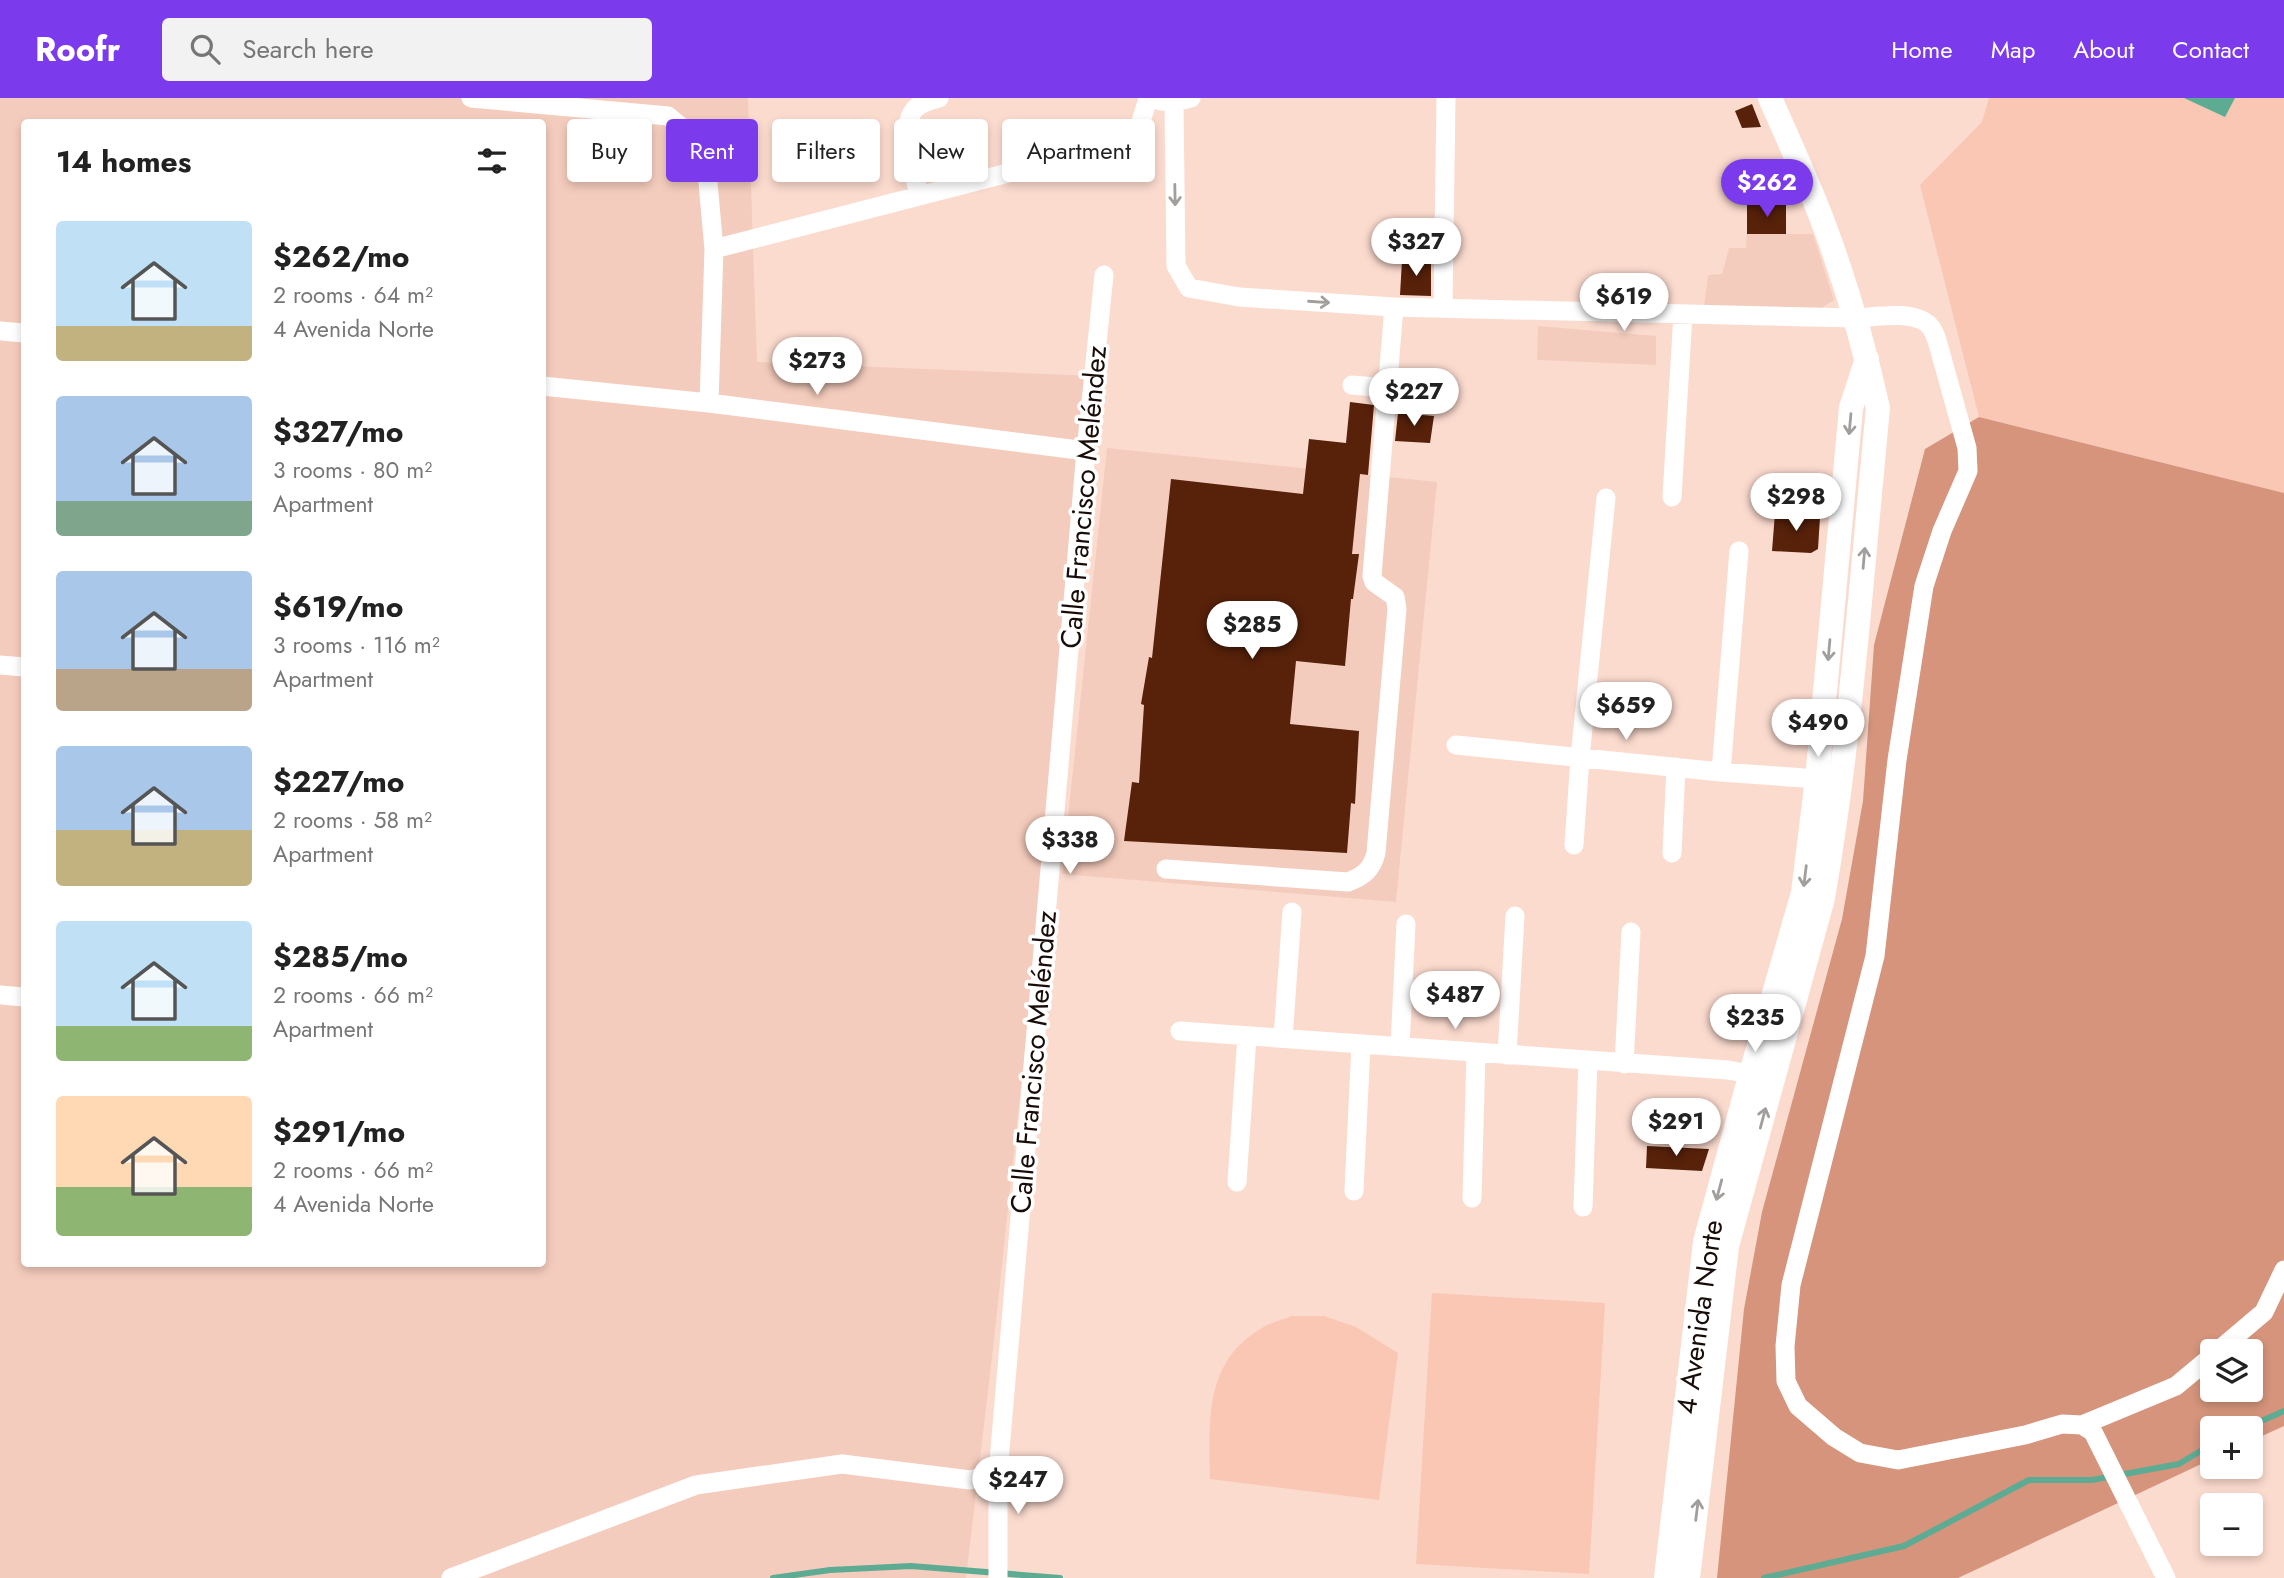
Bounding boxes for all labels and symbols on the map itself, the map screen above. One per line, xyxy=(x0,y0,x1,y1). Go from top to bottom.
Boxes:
pin: $262 xyxy=(1726,159,1808,219)
one-way arrow xyxy=(1168,183,1182,206)
pin: $327 xyxy=(1375,218,1457,278)
pin: $619 xyxy=(1583,274,1665,333)
one-way arrow xyxy=(1307,296,1329,309)
pin: $273 xyxy=(776,338,858,397)
street label: Calle Francisco Meléndez xyxy=(1050,344,1117,650)
pin: $227 xyxy=(1373,368,1455,428)
one-way arrow xyxy=(1843,412,1856,434)
pin: $298 xyxy=(1755,474,1837,533)
one-way arrow xyxy=(1857,547,1870,570)
pin: $285 xyxy=(1211,602,1293,661)
one-way arrow xyxy=(1822,638,1835,661)
pin: $659 xyxy=(1585,682,1667,742)
pin: $490 xyxy=(1777,700,1859,759)
pin: $338 xyxy=(1029,816,1111,876)
one-way arrow xyxy=(1799,865,1812,887)
street label: Calle Francisco Meléndez xyxy=(1000,909,1067,1215)
pin: $487 xyxy=(1414,972,1496,1031)
pin: $235 xyxy=(1714,995,1796,1054)
pin: $291 xyxy=(1635,1098,1717,1158)
one-way arrow xyxy=(1757,1107,1770,1129)
one-way arrow xyxy=(1712,1179,1725,1201)
street label: 4 Avenida Norte xyxy=(1666,1217,1733,1417)
pin: $247 xyxy=(977,1456,1059,1516)
one-way arrow xyxy=(1690,1499,1703,1522)

